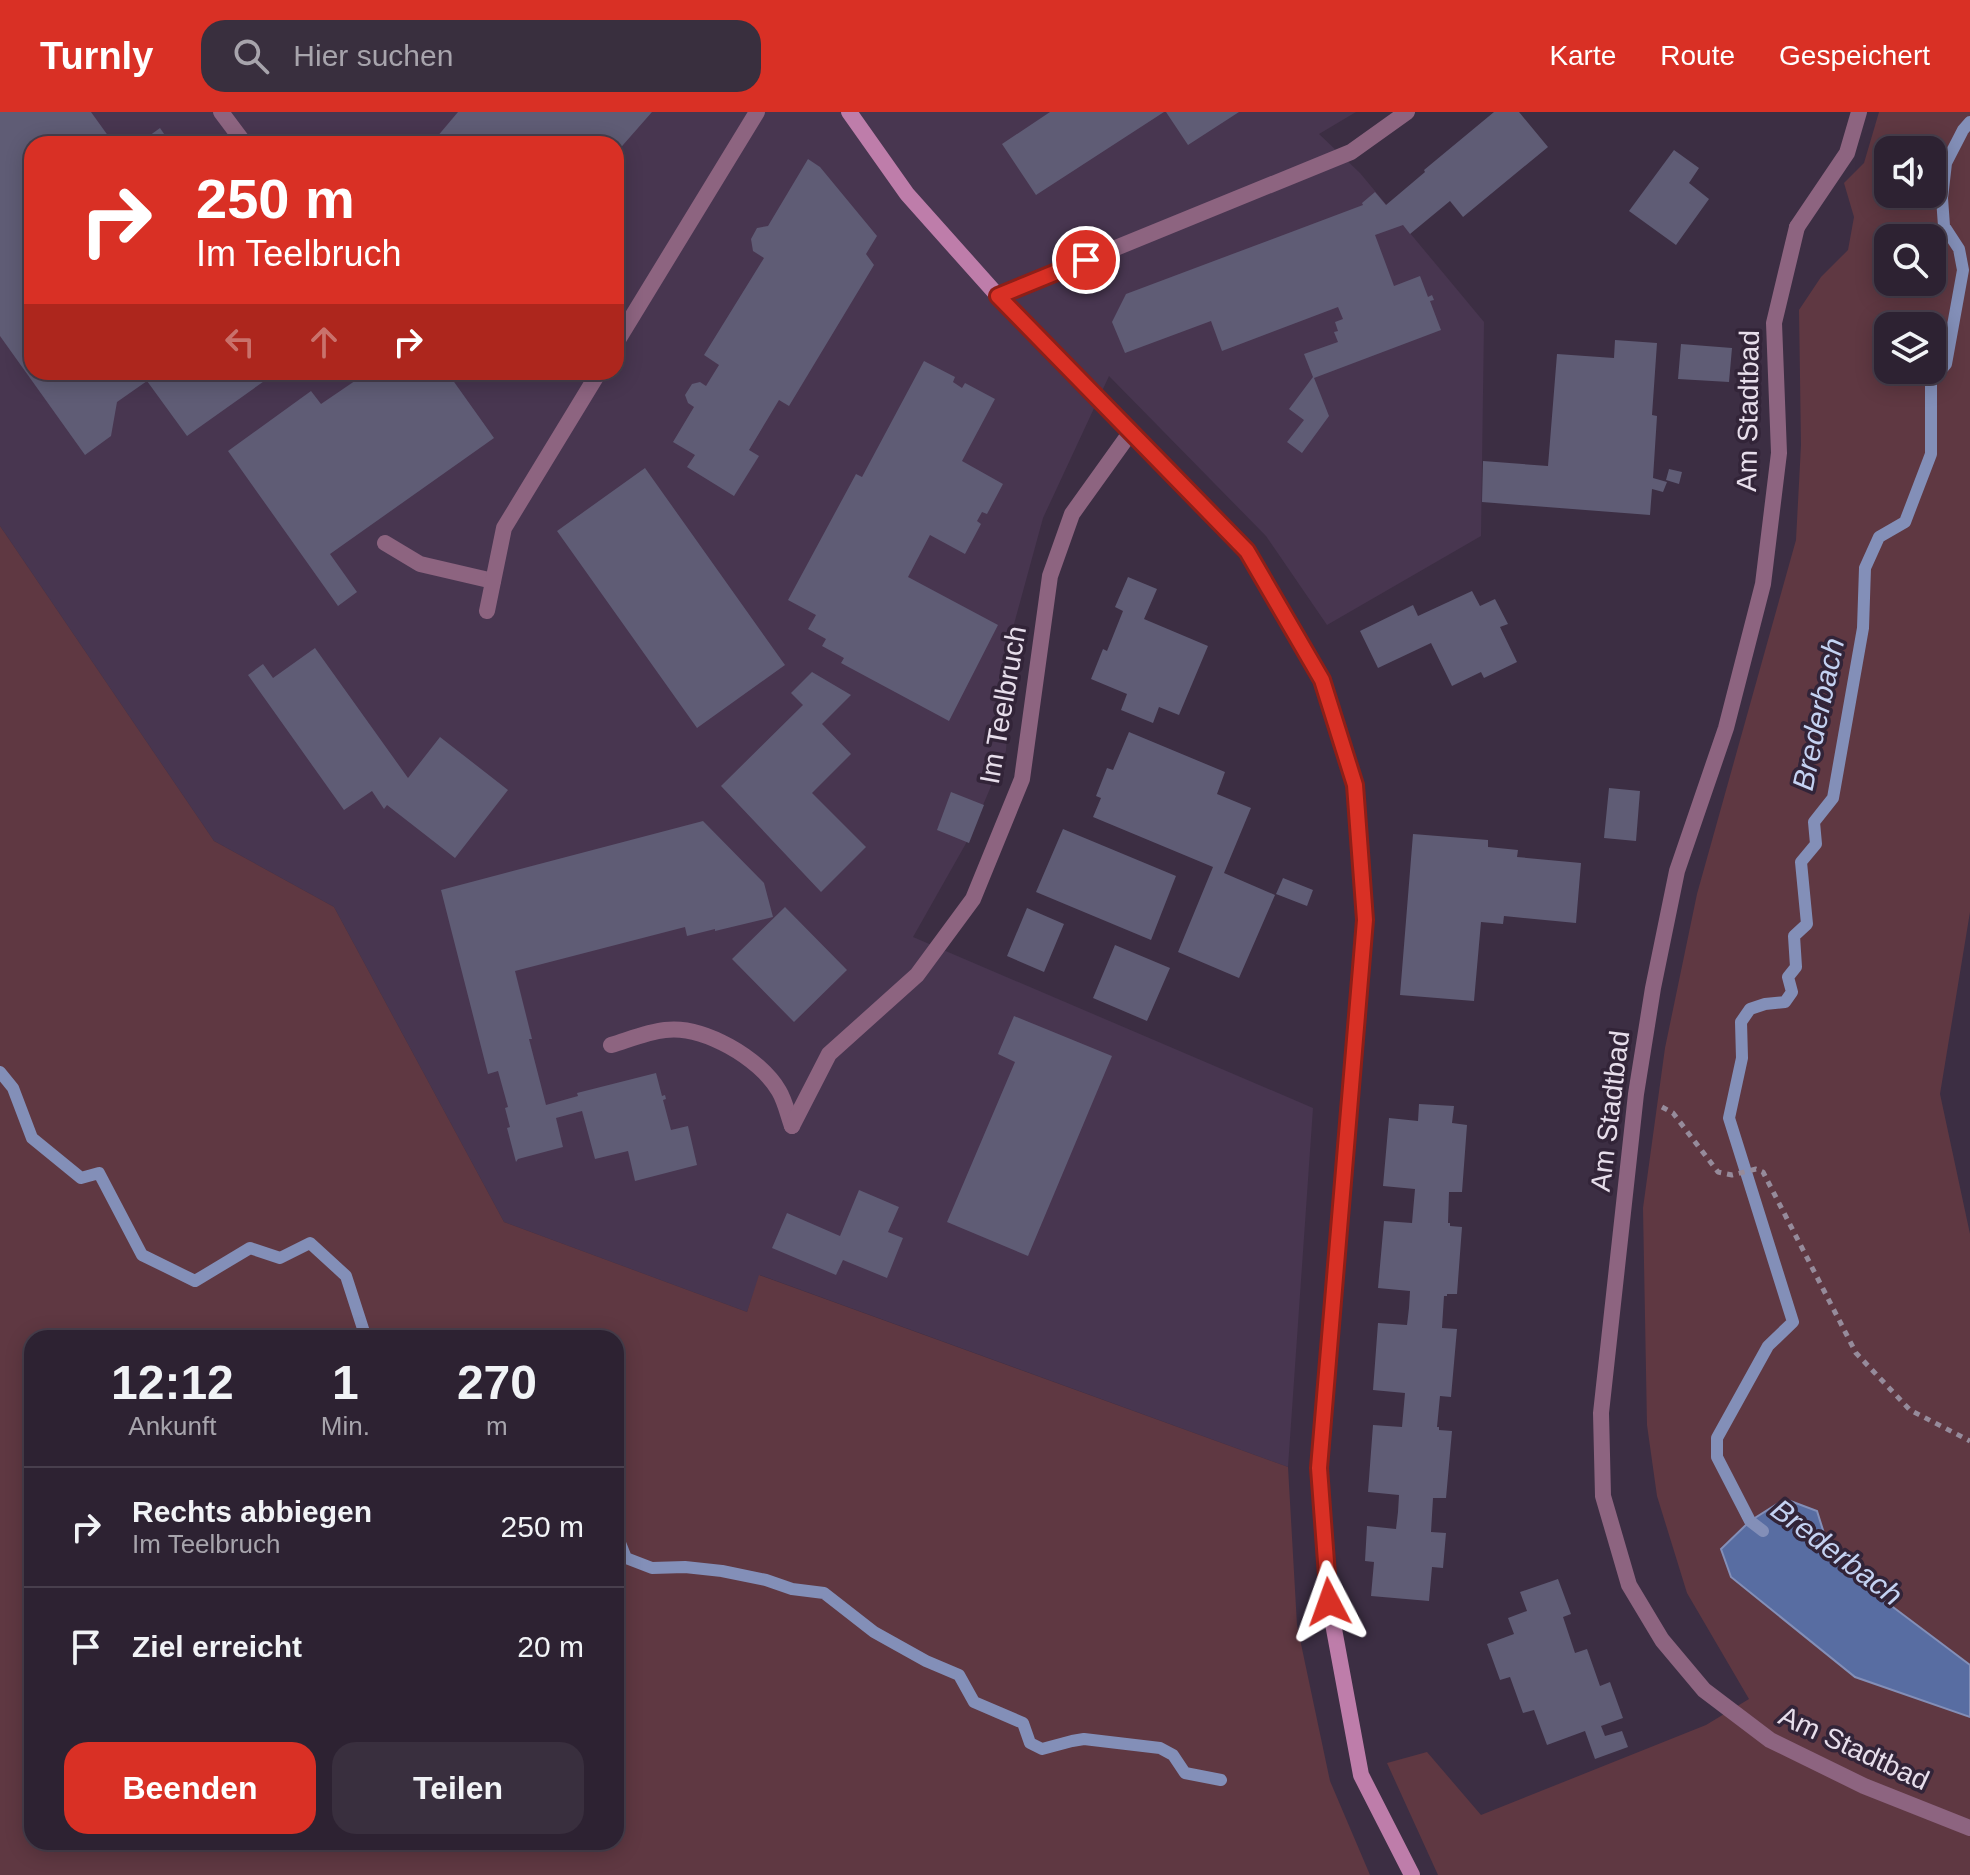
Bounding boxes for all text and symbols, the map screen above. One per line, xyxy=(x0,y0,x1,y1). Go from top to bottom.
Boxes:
search box xyxy=(201,20,761,92)
icon: search xyxy=(229,34,273,78)
text: Turnly xyxy=(40,35,153,77)
text: Hier suchen xyxy=(293,39,453,72)
text: Karte xyxy=(1549,40,1616,71)
text: Route xyxy=(1660,40,1735,71)
text: Gespeichert xyxy=(1779,40,1930,71)
map controls xyxy=(1874,136,1946,384)
button: sound xyxy=(1874,136,1946,208)
text: 250 m xyxy=(196,167,355,230)
icon: right xyxy=(64,168,168,272)
button: search xyxy=(1874,224,1946,296)
pin xyxy=(1052,226,1120,294)
text: Im Teelbruch xyxy=(196,233,401,274)
icon: arrive xyxy=(1064,238,1108,282)
button: layers xyxy=(1874,312,1946,384)
icon: left xyxy=(218,320,262,364)
icon: ahead xyxy=(302,320,346,364)
icon: right xyxy=(386,320,430,364)
street label: Am Stadtbad xyxy=(1731,330,1765,492)
street label: Im Teelbruch xyxy=(974,624,1032,786)
water label: Brederbach xyxy=(1786,635,1850,793)
street label: Am Stadtbad xyxy=(1585,1029,1635,1193)
text: 12:12 xyxy=(111,1356,234,1409)
text: 1 xyxy=(332,1356,359,1409)
text: 270 xyxy=(457,1356,537,1409)
text: Ankunft xyxy=(128,1411,216,1441)
text: Min. xyxy=(321,1411,370,1441)
text: m xyxy=(486,1411,508,1441)
water label: Brederbach xyxy=(1765,1492,1909,1612)
text: Rechts abbiegen xyxy=(132,1495,372,1528)
icon: right xyxy=(64,1505,108,1549)
text: 250 m xyxy=(501,1510,584,1543)
text: Im Teelbruch xyxy=(132,1529,280,1559)
position arrow xyxy=(1287,1560,1371,1644)
icon: arrive xyxy=(64,1625,108,1669)
text: Ziel erreicht xyxy=(132,1630,302,1663)
text: 20 m xyxy=(517,1630,584,1663)
street label: Am Stadtbad xyxy=(1774,1700,1934,1796)
button: Beenden xyxy=(64,1742,316,1834)
button: Teilen xyxy=(332,1742,584,1834)

